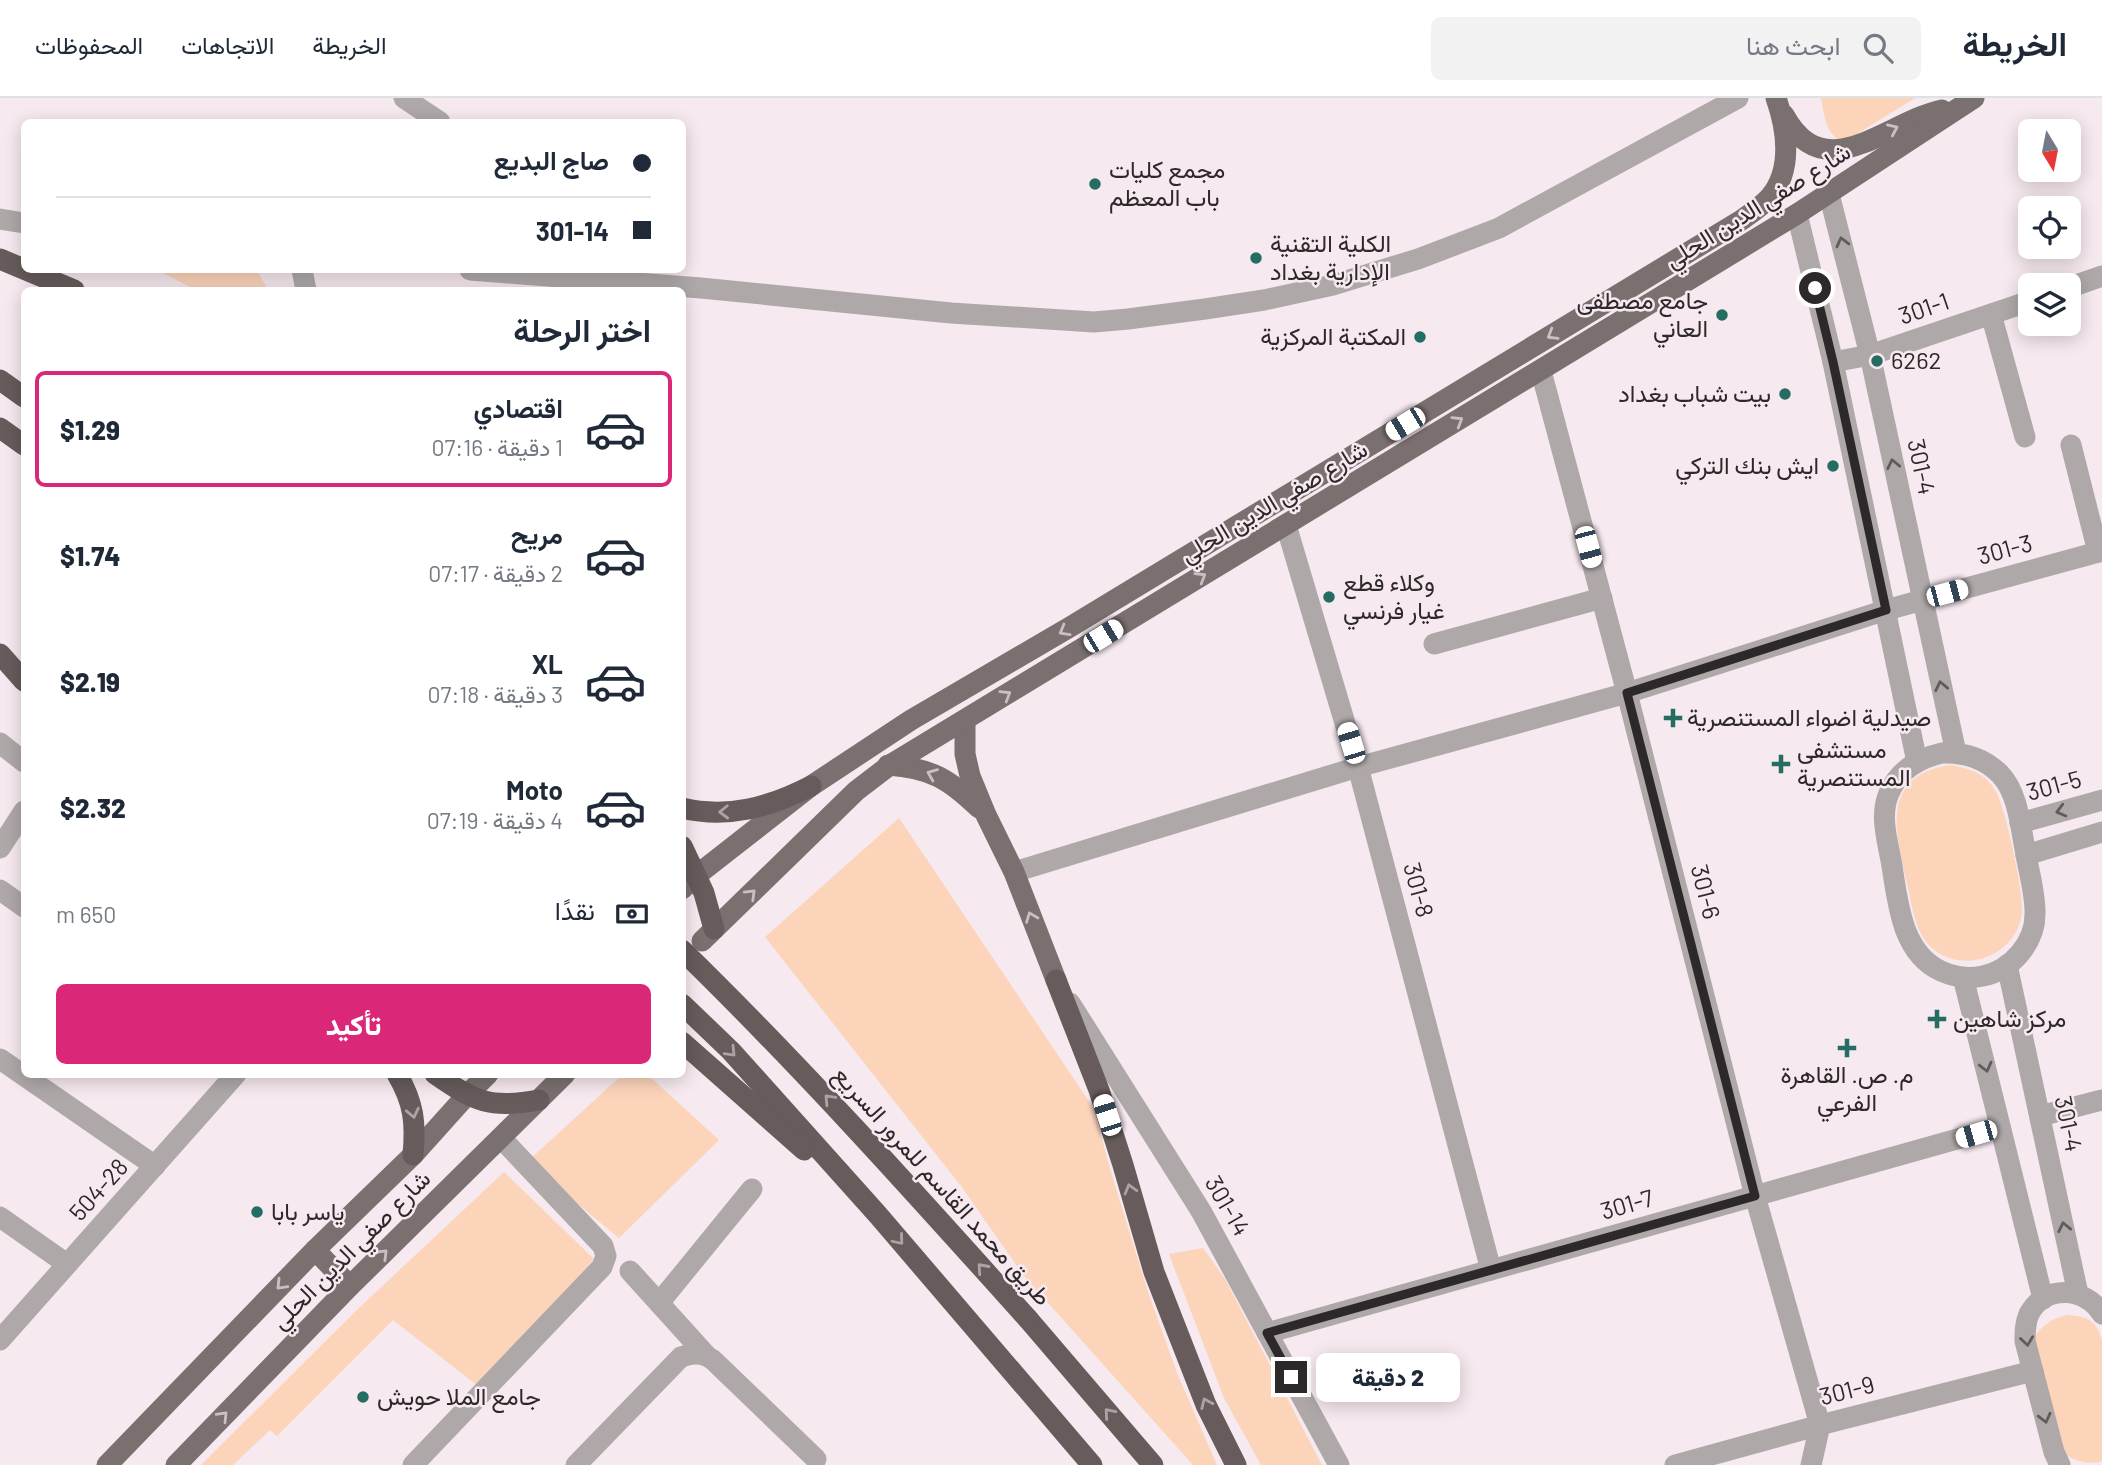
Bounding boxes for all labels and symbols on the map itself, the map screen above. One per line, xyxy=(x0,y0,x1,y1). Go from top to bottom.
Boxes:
north arrow xyxy=(2018,119,2081,182)
one-way arrow xyxy=(1886,123,1898,137)
street label: شارع صفي الدين الحلي xyxy=(1659,136,1858,279)
place label: مجمع كليات باب المعظم xyxy=(1109,154,1225,214)
marker: مجمع كليات باب المعظم xyxy=(1087,176,1103,192)
place label: الكلية التقنية الإدارية بغداد xyxy=(1270,228,1391,287)
one-way arrow xyxy=(1836,236,1850,248)
marker: الكلية التقنية الإدارية بغداد xyxy=(1248,250,1264,266)
route start xyxy=(1799,272,1831,304)
place label: جامع مصطفى العاني xyxy=(1576,285,1708,348)
street label: 301-1 xyxy=(1894,285,1953,330)
marker: جامع مصطفى العاني xyxy=(1714,307,1730,323)
place label: المكتبة المركزية xyxy=(1260,321,1406,352)
one-way arrow xyxy=(1546,327,1559,340)
marker: المكتبة المركزية xyxy=(1412,329,1428,345)
place label: 6262 xyxy=(1891,345,1941,374)
marker: 6262 xyxy=(1869,353,1885,369)
place label: بيت شباب بغداد xyxy=(1618,378,1771,408)
marker: بيت شباب بغداد xyxy=(1777,386,1793,402)
car xyxy=(1382,404,1429,444)
one-way arrow xyxy=(1451,416,1464,429)
street label: شارع صفي الدين الحلي xyxy=(1174,433,1375,573)
street label: 301-4 xyxy=(1902,436,1943,497)
place label: ايش بنك التركي xyxy=(1675,450,1819,485)
marker: ايش بنك التركي xyxy=(1825,458,1841,474)
one-way arrow xyxy=(1887,458,1902,470)
car xyxy=(1573,524,1604,570)
street label: 301-3 xyxy=(1974,527,2035,570)
place label: وكلاء قطع غيار فرنسي xyxy=(1343,567,1445,630)
one-way arrow xyxy=(1193,572,1206,585)
car xyxy=(1924,577,1971,609)
marker: وكلاء قطع غيار فرنسي xyxy=(1321,589,1337,605)
car xyxy=(1080,616,1127,656)
one-way arrow xyxy=(1059,623,1071,636)
one-way arrow xyxy=(1935,680,1949,692)
one-way arrow xyxy=(999,690,1012,703)
place label: صيدلية اضواء المستنصرية xyxy=(1687,702,1931,733)
marker: صيدلية اضواء المستنصرية xyxy=(1665,710,1681,726)
car xyxy=(1335,720,1368,766)
place label: مستشفى المستنصرية xyxy=(1797,734,1911,793)
marker: مستشفى المستنصرية xyxy=(1771,754,1791,774)
street label: 301-5 xyxy=(2023,763,2084,806)
one-way arrow xyxy=(927,769,939,783)
one-way arrow xyxy=(2055,803,2067,817)
one-way arrow xyxy=(719,804,730,819)
street label: 301-8 xyxy=(1398,859,1441,920)
street label: 301-6 xyxy=(1686,861,1727,922)
one-way arrow xyxy=(742,889,755,902)
one-way arrow xyxy=(1026,911,1040,923)
place label: مركز شاهين xyxy=(1953,1003,2066,1034)
marker: مركز شاهين xyxy=(1927,1009,1947,1029)
marker: م. ص. القاهرة الفرعي xyxy=(1837,1038,1857,1058)
one-way arrow xyxy=(723,1043,735,1056)
street label: طريق محمد القاسم للمرور السريع xyxy=(825,1059,1058,1313)
place label: م. ص. القاهرة الفرعي xyxy=(1780,1059,1914,1122)
one-way arrow xyxy=(1978,1061,1992,1073)
car xyxy=(1091,1092,1124,1138)
street label: 301-4 xyxy=(2049,1093,2090,1154)
one-way arrow xyxy=(825,1094,838,1107)
one-way arrow xyxy=(404,1107,419,1119)
car xyxy=(1953,1118,2000,1150)
street label: 504-28 xyxy=(62,1152,133,1226)
street label: شارع صفي الدين الحلي xyxy=(264,1163,440,1339)
street label: 301-14 xyxy=(1200,1170,1257,1241)
street label: 301-7 xyxy=(1597,1182,1656,1225)
one-way arrow xyxy=(1124,1184,1139,1196)
place label: ياسر بابا xyxy=(271,1196,344,1227)
marker: ياسر بابا xyxy=(249,1204,265,1220)
one-way arrow xyxy=(2057,1221,2072,1233)
one-way arrow xyxy=(891,1231,903,1244)
one-way arrow xyxy=(375,1249,388,1262)
one-way arrow xyxy=(978,1263,990,1276)
one-way arrow xyxy=(277,1277,290,1290)
one-way arrow xyxy=(2019,1335,2034,1347)
callout: 2 دقيقة xyxy=(1316,1352,1459,1402)
route end xyxy=(1275,1361,1307,1393)
street label: 301-9 xyxy=(1816,1369,1877,1410)
place label: جامع الملا حويش xyxy=(377,1381,541,1414)
marker: جامع الملا حويش xyxy=(355,1389,371,1405)
one-way arrow xyxy=(1200,1398,1214,1411)
one-way arrow xyxy=(1105,1409,1117,1422)
one-way arrow xyxy=(215,1411,228,1424)
one-way arrow xyxy=(2037,1412,2051,1424)

